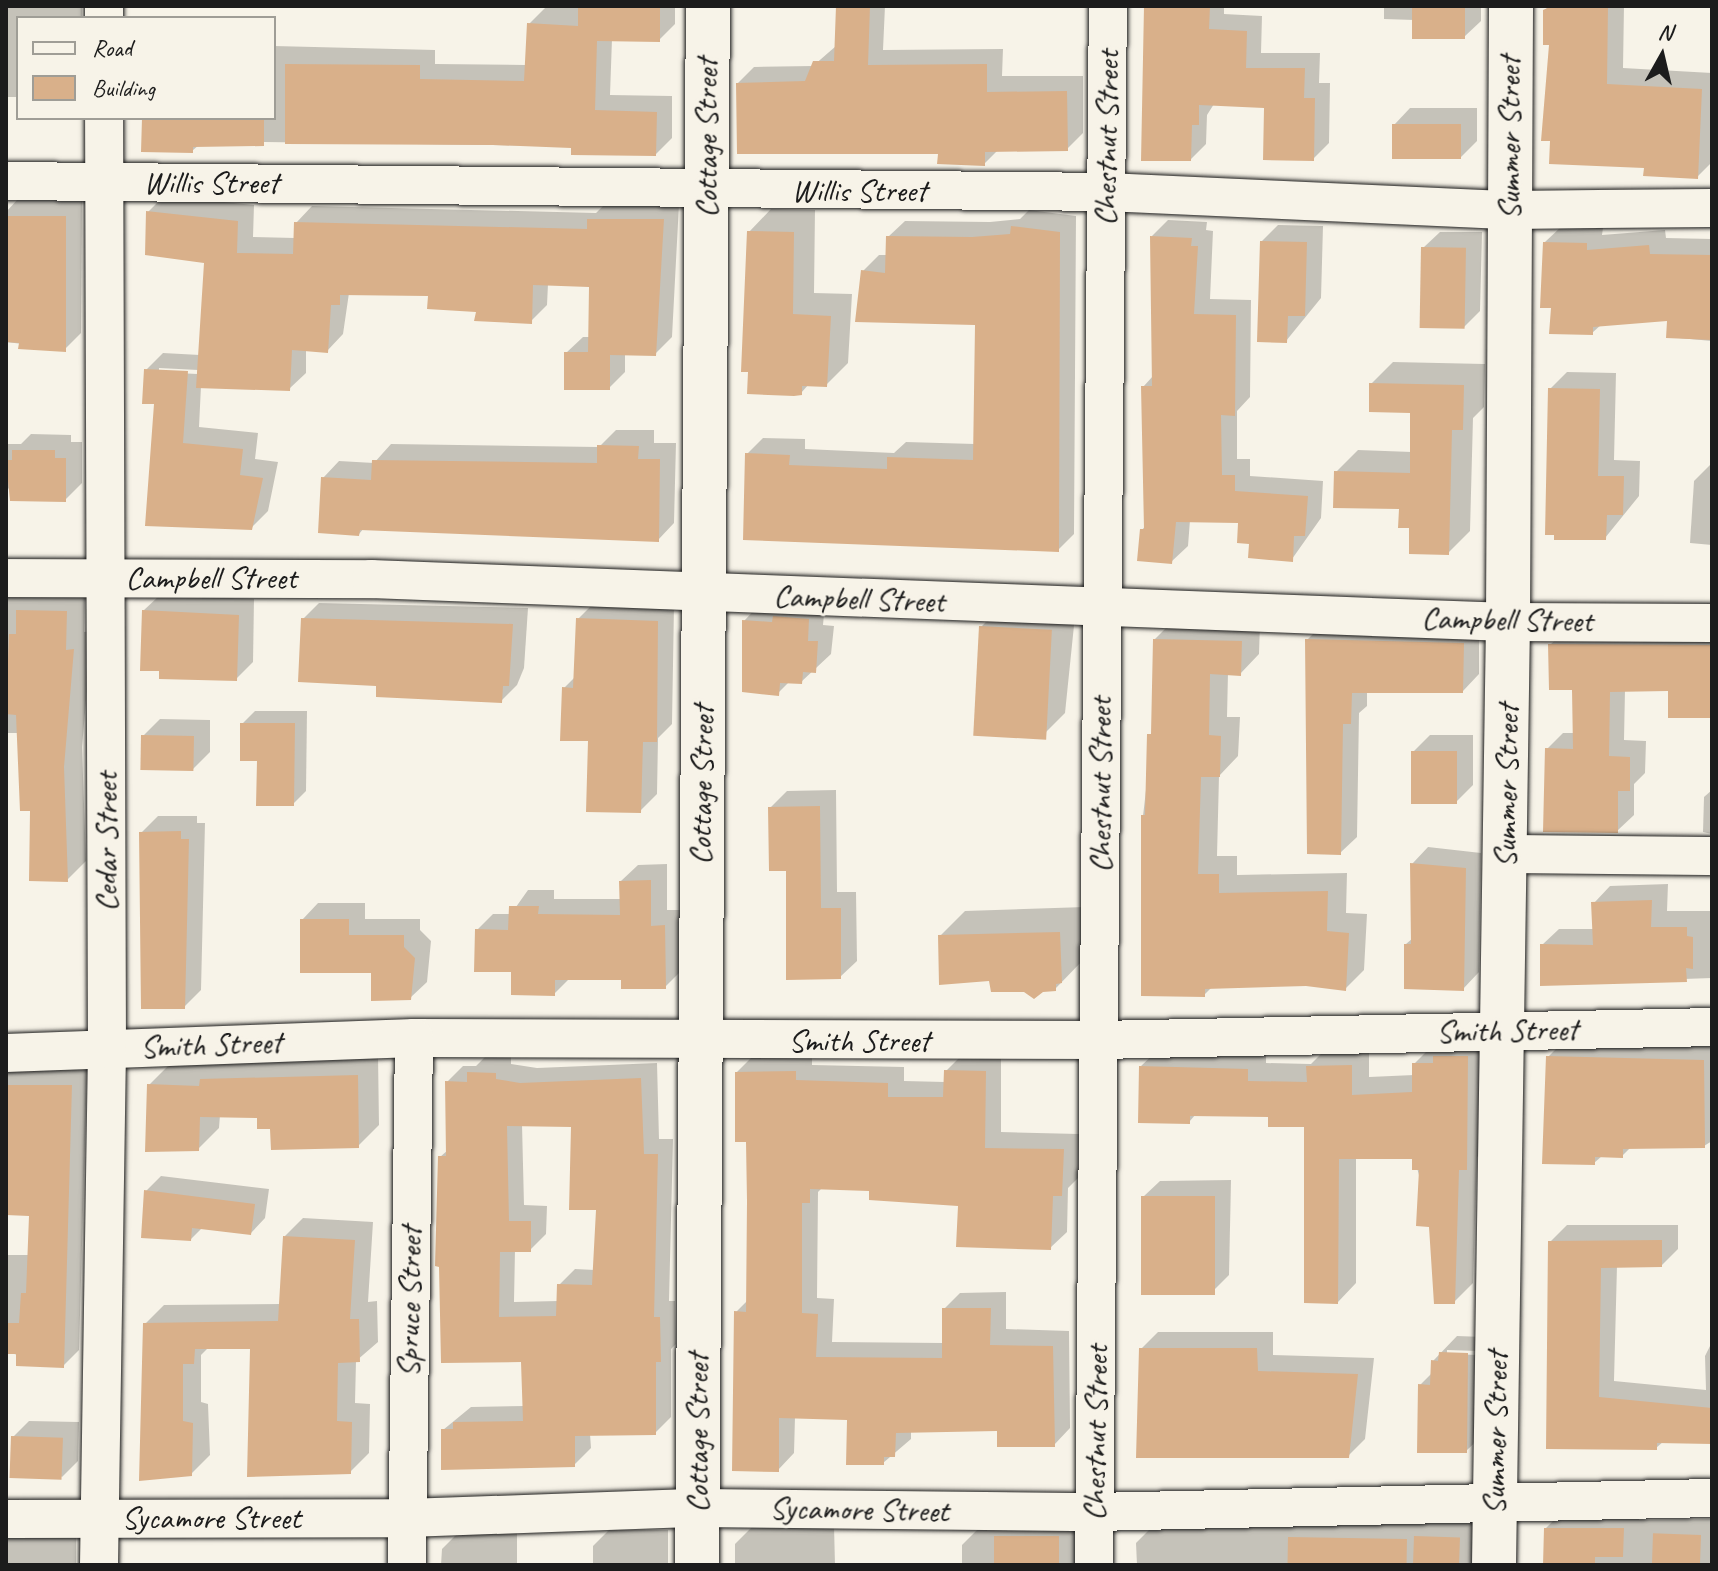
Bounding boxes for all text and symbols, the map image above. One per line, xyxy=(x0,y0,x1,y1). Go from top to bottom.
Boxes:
legend xyxy=(16,16,276,120)
north arrow xyxy=(1622,16,1702,96)
text: N xyxy=(1657,17,1674,47)
text: Road xyxy=(92,33,132,63)
street label: Chestnut Street xyxy=(1086,50,1128,226)
street label: Summer Street xyxy=(1491,56,1529,220)
street label: Cottage Street xyxy=(688,58,726,218)
text: Building xyxy=(92,73,155,103)
street label: Willis Street xyxy=(143,164,279,202)
street label: Willis Street xyxy=(791,172,927,210)
street label: Campbell Street xyxy=(125,559,297,597)
street label: Campbell Street xyxy=(773,577,945,621)
street label: Campbell Street xyxy=(1421,599,1593,641)
street label: Chestnut Street xyxy=(1082,697,1120,873)
street label: Summer Street xyxy=(1486,704,1528,868)
street label: Cottage Street xyxy=(681,705,723,865)
street label: Cedar Street xyxy=(88,772,126,912)
street label: Smith Street xyxy=(1436,1011,1578,1051)
street label: Smith Street xyxy=(788,1022,930,1060)
street label: Smith Street xyxy=(139,1023,283,1067)
street label: Spruce Street xyxy=(389,1226,431,1378)
street label: Chestnut Street xyxy=(1075,1345,1117,1521)
street label: Summer Street xyxy=(1475,1351,1517,1515)
street label: Cottage Street xyxy=(679,1353,717,1513)
street label: Sycamore Street xyxy=(769,1489,949,1531)
street label: Sycamore Street xyxy=(121,1499,301,1537)

